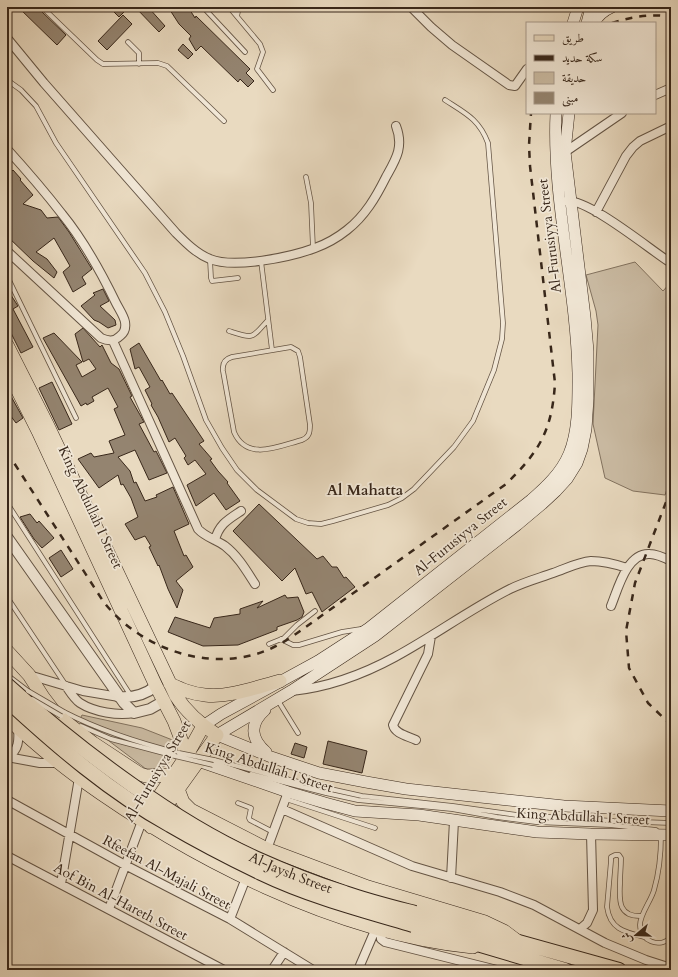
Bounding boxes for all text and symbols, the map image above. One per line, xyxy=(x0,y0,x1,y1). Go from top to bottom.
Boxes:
legend xyxy=(526,22,656,114)
text: طريق xyxy=(562,30,584,46)
text: سكة حديد xyxy=(562,50,603,66)
text: حديقة xyxy=(562,70,586,86)
text: مبنى xyxy=(562,90,578,107)
street label: Al-Furusiyya Street xyxy=(533,177,566,294)
street label: King Abdullah I Street xyxy=(54,443,128,572)
district label: Al Mahatta xyxy=(327,480,404,500)
street label: Al-Furusiyya Street xyxy=(410,492,511,580)
street label: Al-Furusiyya Street xyxy=(120,717,196,825)
street label: King Abdullah I Street xyxy=(202,738,336,797)
street label: King Abdullah I Street xyxy=(516,804,651,830)
street label: Rfeefan Al-Majali Street xyxy=(99,831,235,915)
street label: Al-Jaysh Street xyxy=(246,848,335,898)
street label: Aof Bin Al-Hareth Street xyxy=(50,858,192,945)
north arrow xyxy=(616,915,656,955)
text: ش xyxy=(618,930,636,946)

